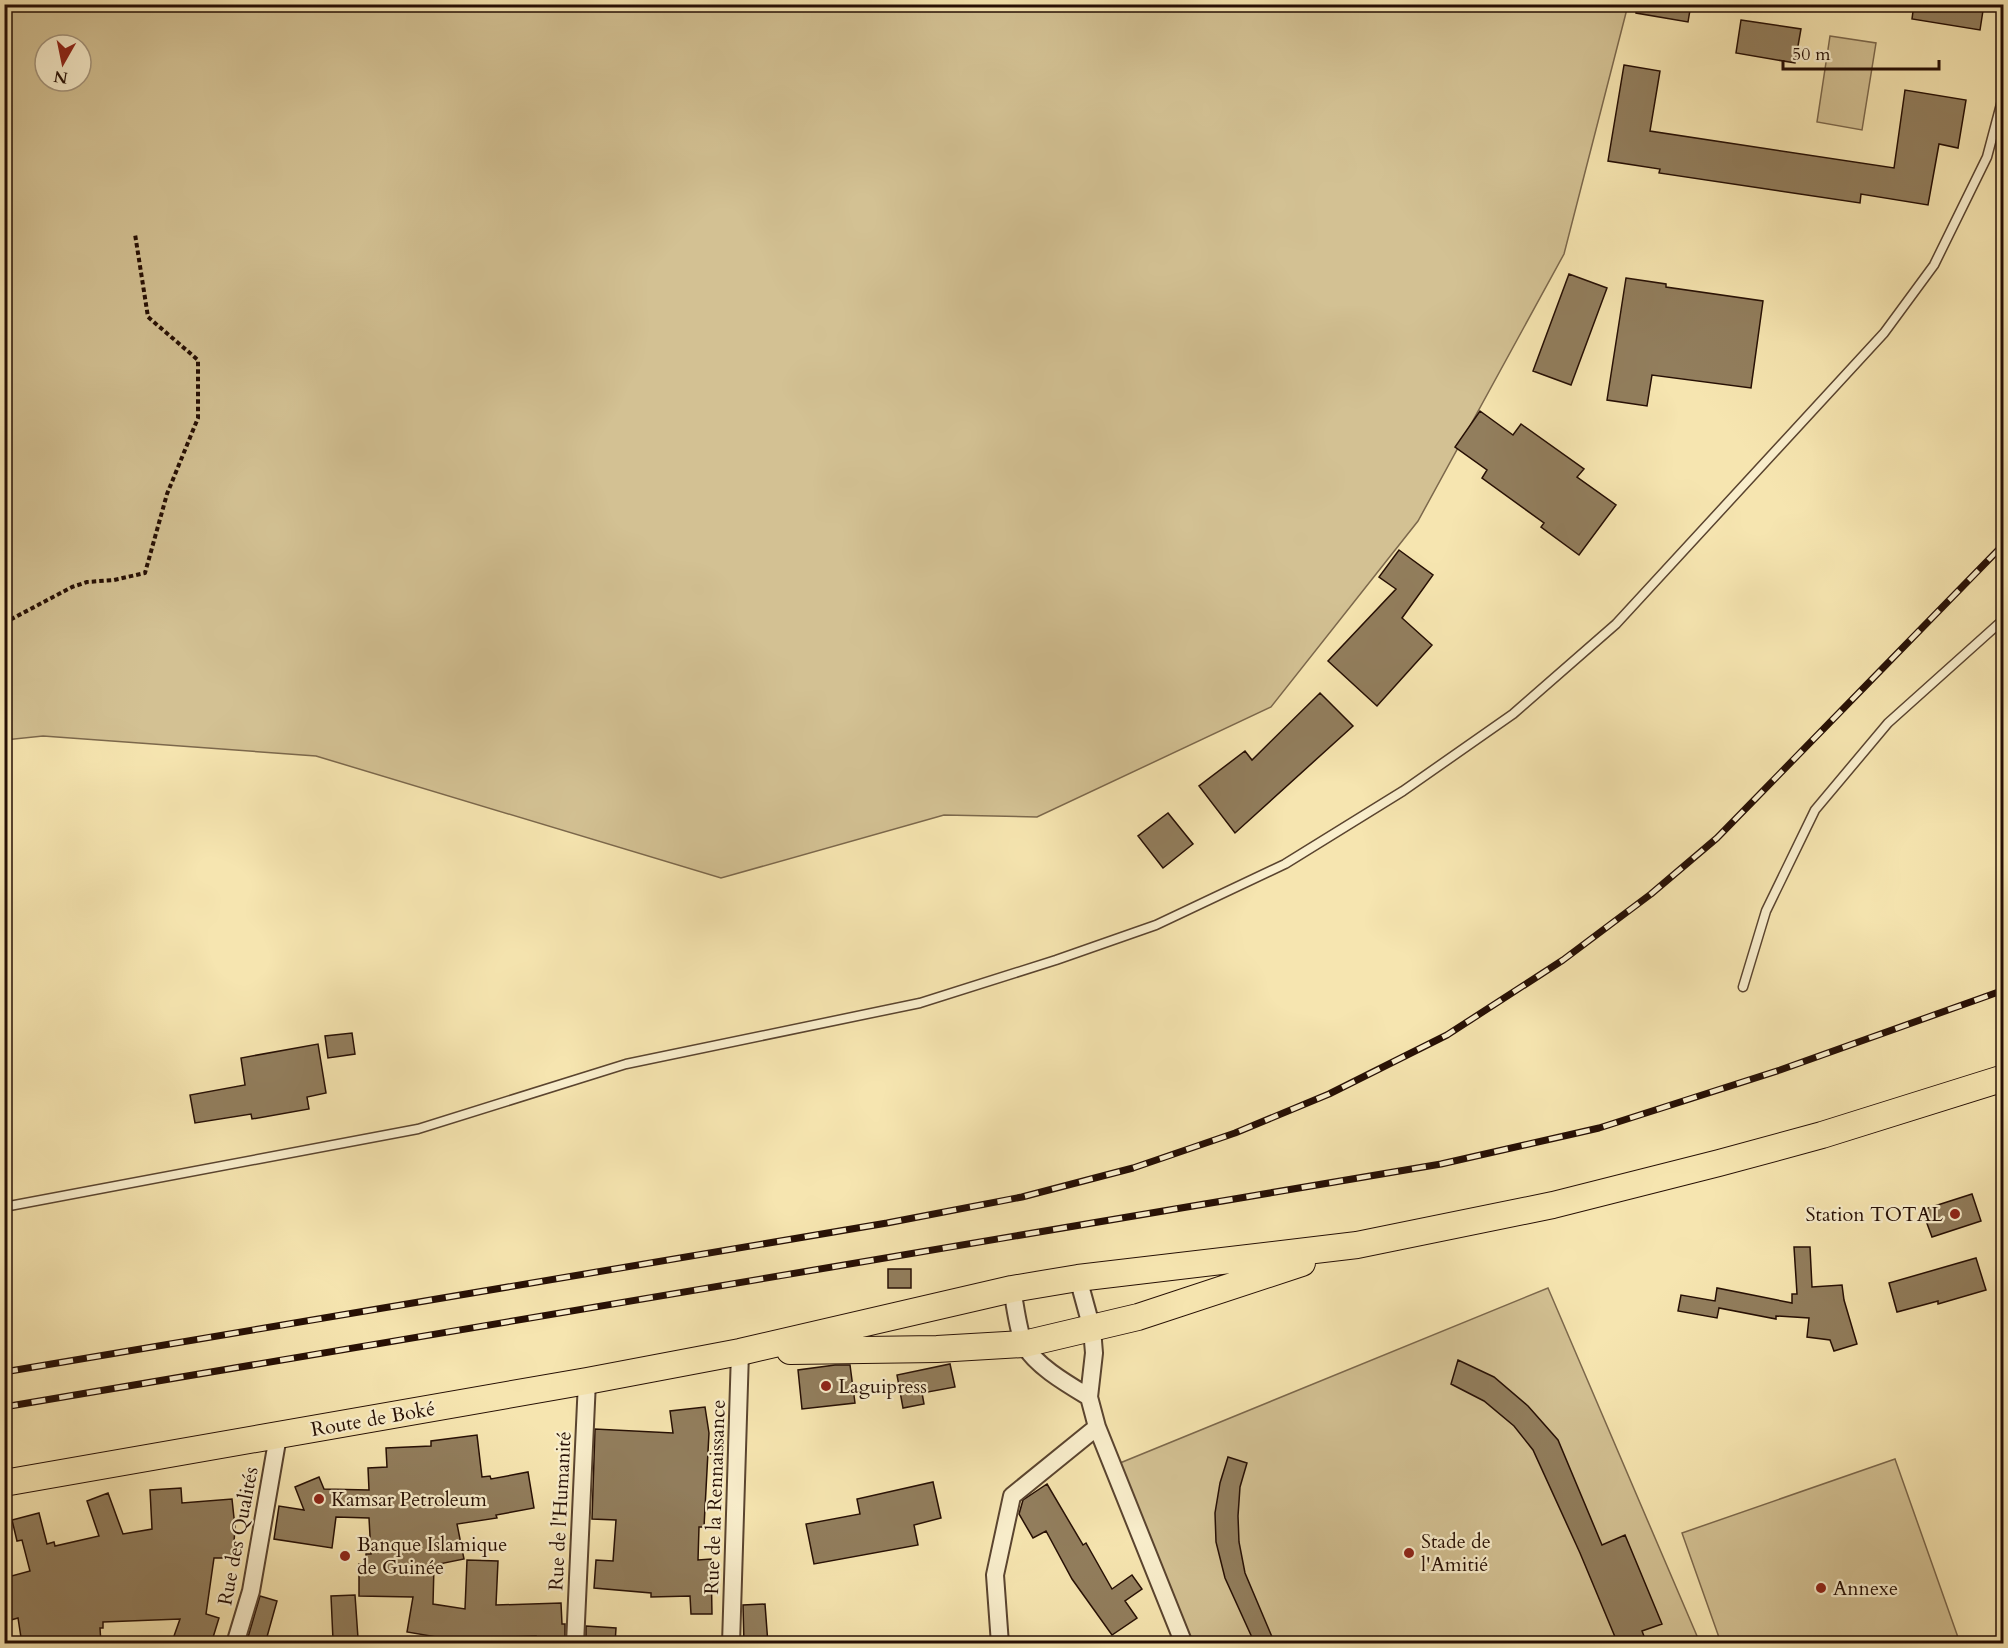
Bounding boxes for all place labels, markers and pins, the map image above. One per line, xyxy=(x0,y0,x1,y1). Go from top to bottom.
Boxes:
place label: Station TOTAL xyxy=(1806,1201,1944,1228)
marker: Station TOTAL xyxy=(1948,1207,1962,1221)
place label: Laguipress xyxy=(838,1373,927,1400)
marker: Laguipress xyxy=(819,1379,833,1393)
place label: Kamsar Petroleum xyxy=(331,1486,487,1513)
marker: Kamsar Petroleum xyxy=(312,1492,326,1506)
place label: Stade de l'Amitié xyxy=(1421,1528,1491,1578)
place label: Banque Islamique de Guinée xyxy=(357,1531,507,1581)
marker: Stade de l'Amitié xyxy=(1402,1546,1416,1560)
marker: Banque Islamique de Guinée xyxy=(338,1549,352,1563)
place label: Annexe xyxy=(1833,1575,1898,1602)
marker: Annexe xyxy=(1814,1581,1828,1595)

